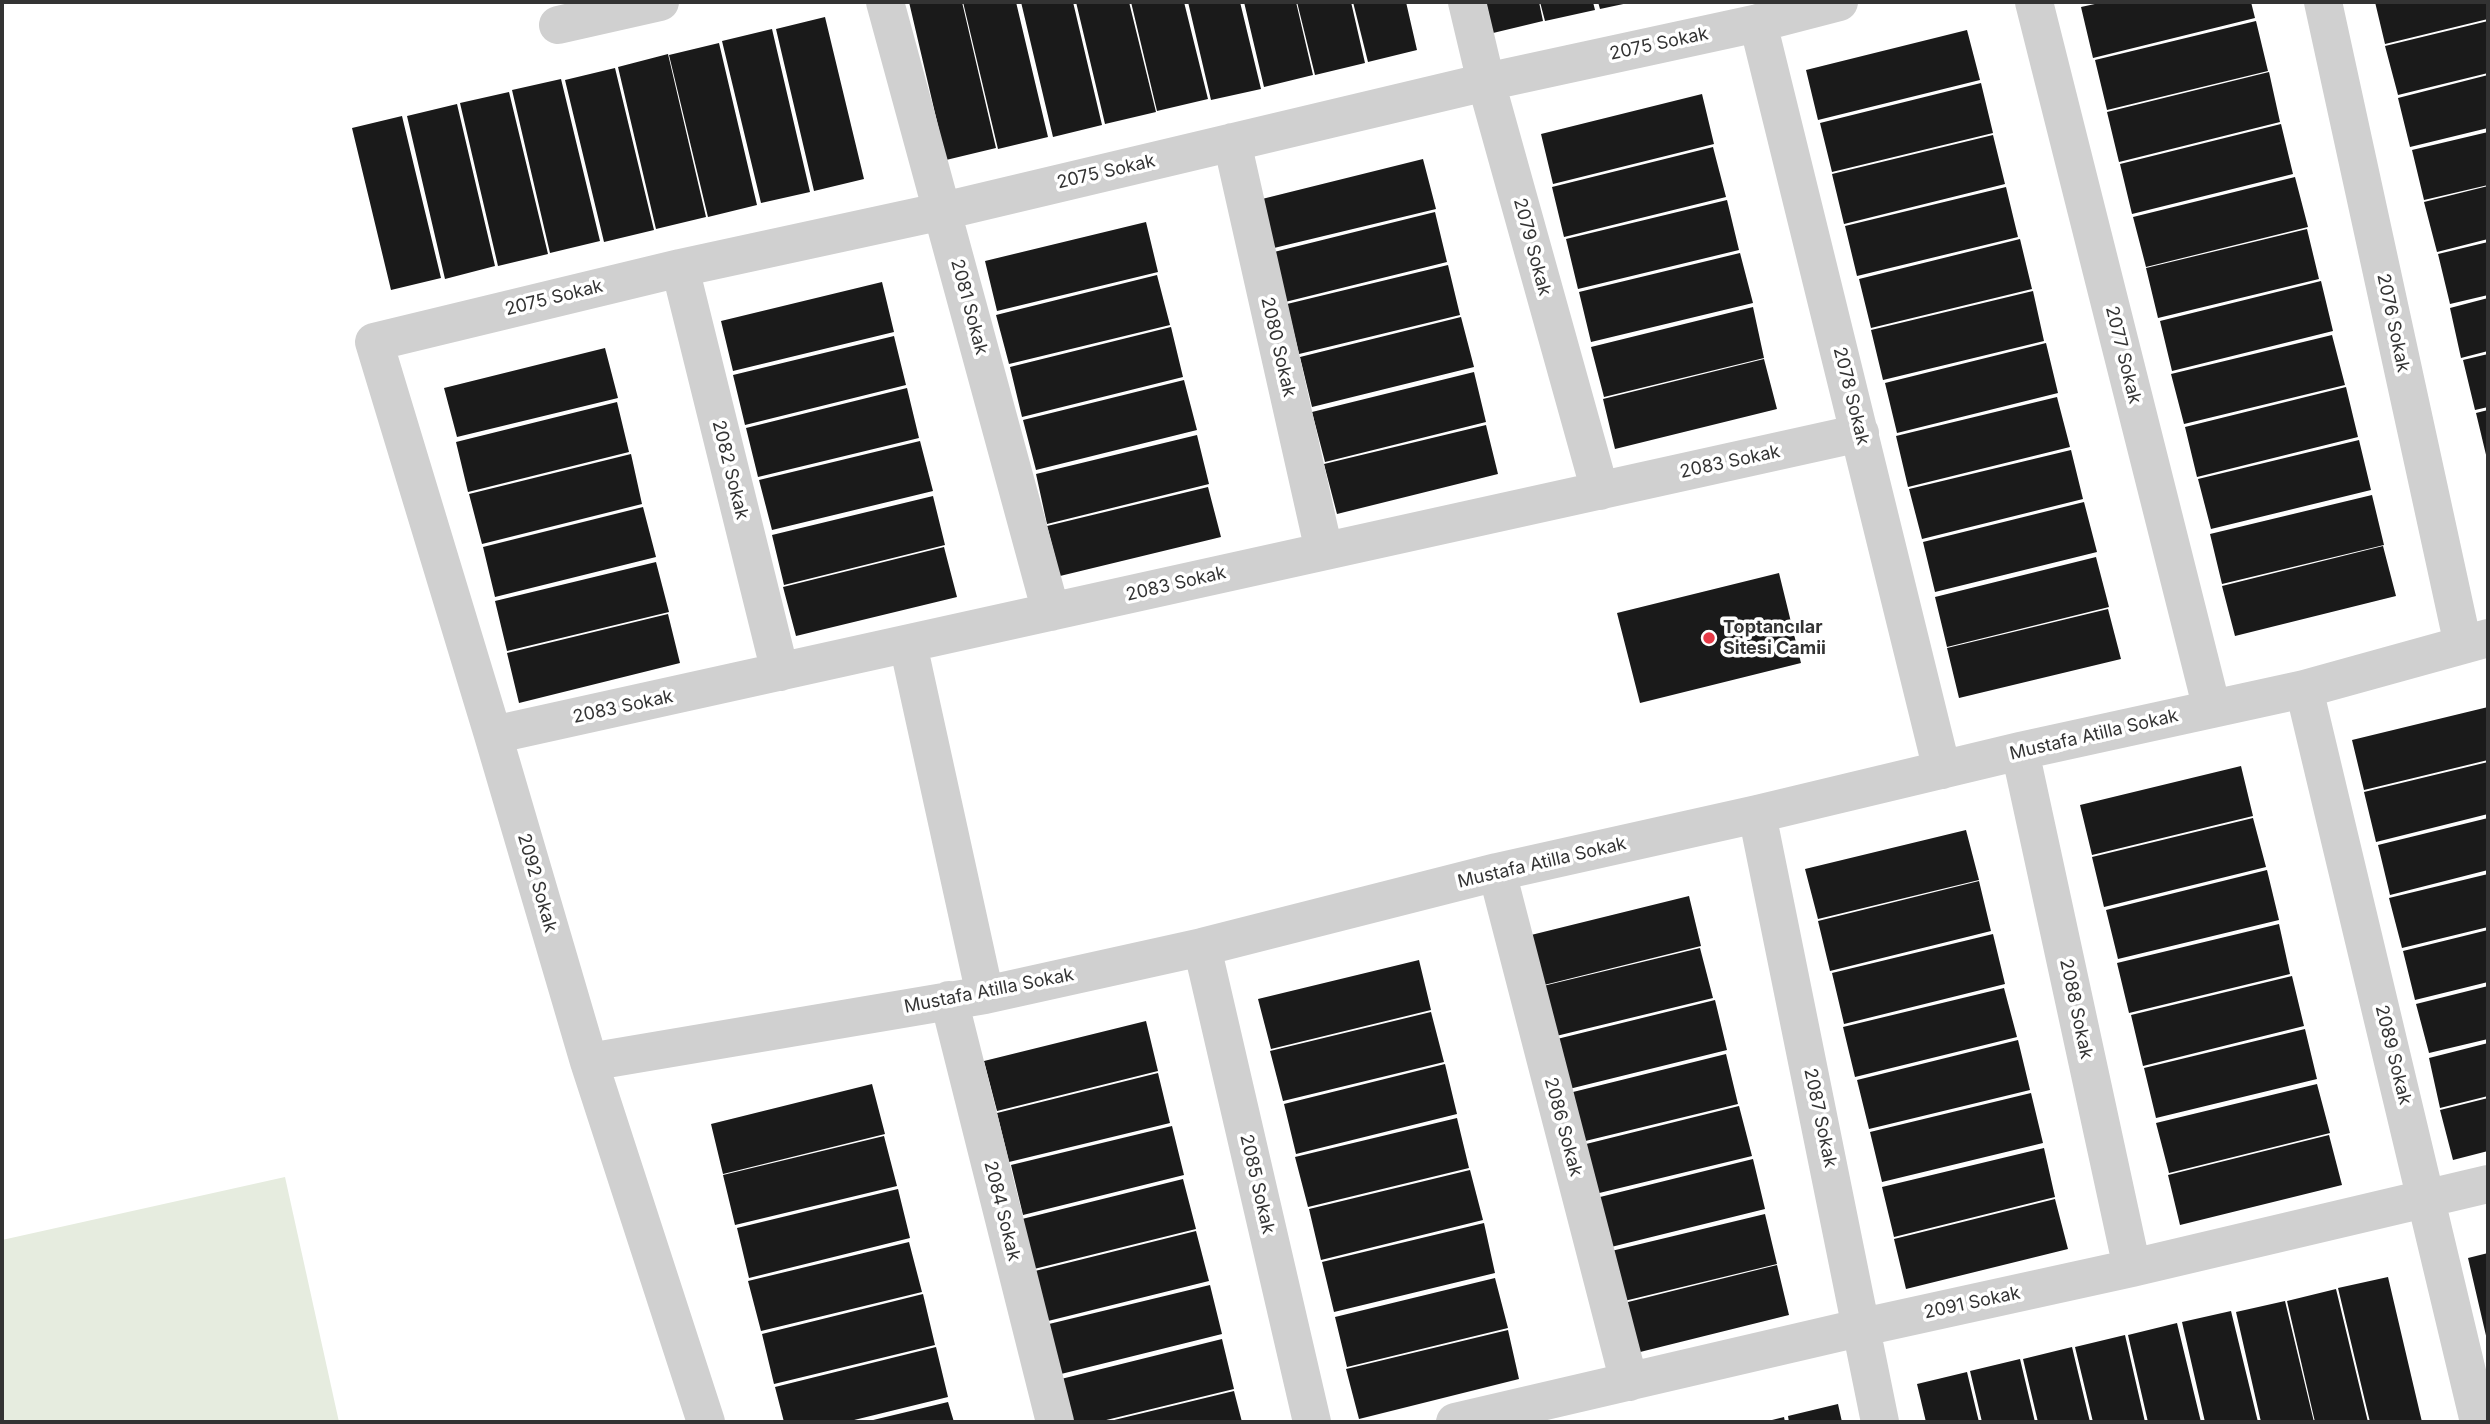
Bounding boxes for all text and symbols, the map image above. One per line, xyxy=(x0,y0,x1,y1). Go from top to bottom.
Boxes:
street label: 2075 Sokak xyxy=(1608,23,1710,65)
street label: 2075 Sokak xyxy=(1055,150,1157,194)
street label: 2079 Sokak xyxy=(1509,196,1555,298)
street label: 2081 Sokak xyxy=(946,257,992,357)
street label: 2076 Sokak xyxy=(2372,272,2414,374)
street label: 2075 Sokak xyxy=(503,275,605,321)
street label: 2080 Sokak xyxy=(1256,295,1300,399)
street label: 2077 Sokak xyxy=(2100,304,2146,406)
street label: 2078 Sokak xyxy=(1828,345,1874,447)
street label: 2082 Sokak xyxy=(707,418,753,522)
street label: 2083 Sokak xyxy=(1678,441,1782,483)
street label: 2083 Sokak xyxy=(1124,562,1228,606)
place label: Toptancılar Sitesi Camii xyxy=(1723,617,1826,660)
marker: Toptancılar Sitesi Camii xyxy=(1701,630,1717,646)
street label: 2083 Sokak xyxy=(571,686,675,728)
street label: Mustafa Atilla Sokak xyxy=(2008,705,2180,765)
street label: 2092 Sokak xyxy=(513,831,561,935)
street label: Mustafa Atilla Sokak xyxy=(1456,833,1628,893)
street label: 2088 Sokak xyxy=(2055,957,2097,1061)
street label: Mustafa Atilla Sokak xyxy=(902,964,1076,1018)
street label: 2089 Sokak xyxy=(2370,1003,2416,1107)
street label: 2087 Sokak xyxy=(1799,1066,1841,1170)
street label: 2086 Sokak xyxy=(1539,1075,1587,1179)
street label: 2085 Sokak xyxy=(1235,1132,1279,1236)
street label: 2084 Sokak xyxy=(979,1159,1025,1263)
street label: 2091 Sokak xyxy=(1922,1282,2022,1324)

